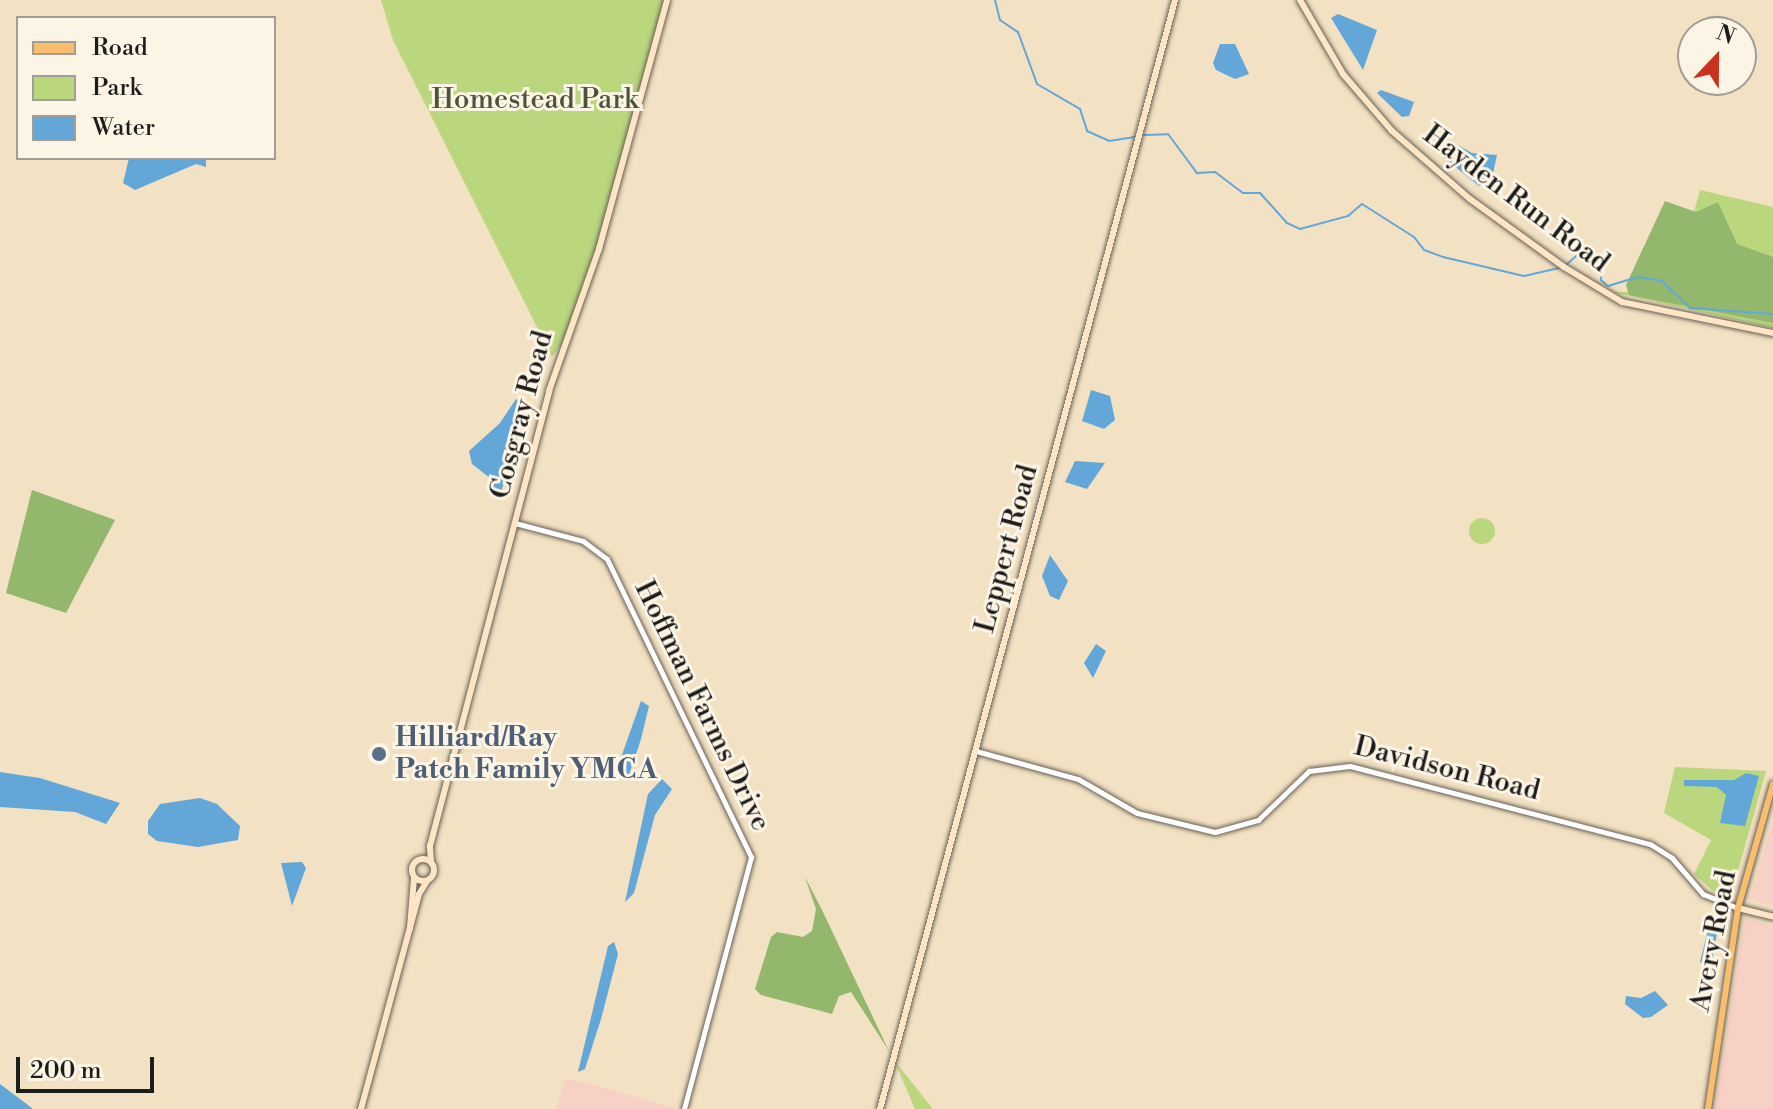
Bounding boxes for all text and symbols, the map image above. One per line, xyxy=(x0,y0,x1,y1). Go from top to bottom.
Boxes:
legend xyxy=(16,16,276,160)
north arrow xyxy=(1677,16,1757,96)
text: N xyxy=(1712,19,1739,51)
text: Road xyxy=(92,33,148,63)
text: Park xyxy=(92,73,142,103)
park label: Homestead Park xyxy=(431,83,639,117)
text: Water xyxy=(92,113,155,143)
street label: Hayden Run Road xyxy=(1416,118,1616,280)
street label: Cosgray Road xyxy=(483,327,561,503)
street label: Leppert Road xyxy=(968,461,1046,637)
street label: Hoffman Farms Drive xyxy=(627,575,777,837)
place label: Hilliard/Ray Patch Family YMCA xyxy=(395,721,657,787)
street label: Davidson Road xyxy=(1351,730,1543,808)
marker: Hilliard/Ray Patch Family YMCA xyxy=(370,745,388,763)
street label: Avery Road xyxy=(1684,868,1744,1014)
scale bar xyxy=(20,1041,158,1091)
text: 200 m xyxy=(30,1056,101,1086)

